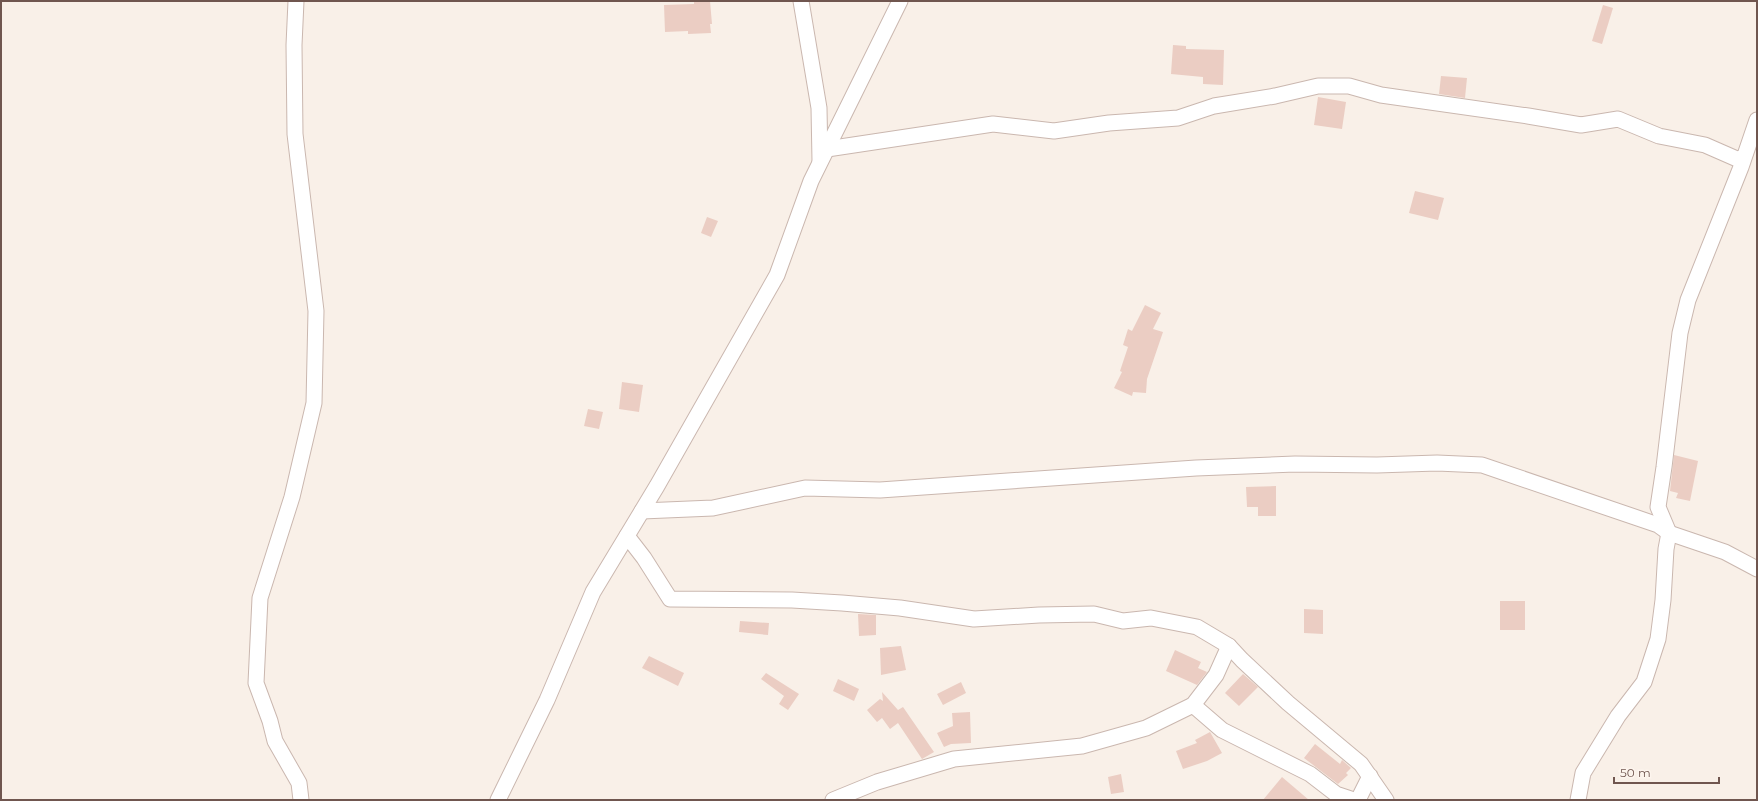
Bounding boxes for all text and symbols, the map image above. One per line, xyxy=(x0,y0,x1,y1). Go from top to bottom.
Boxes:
scale bar xyxy=(1614,759,1719,785)
text: 50 m xyxy=(1620,765,1651,780)

